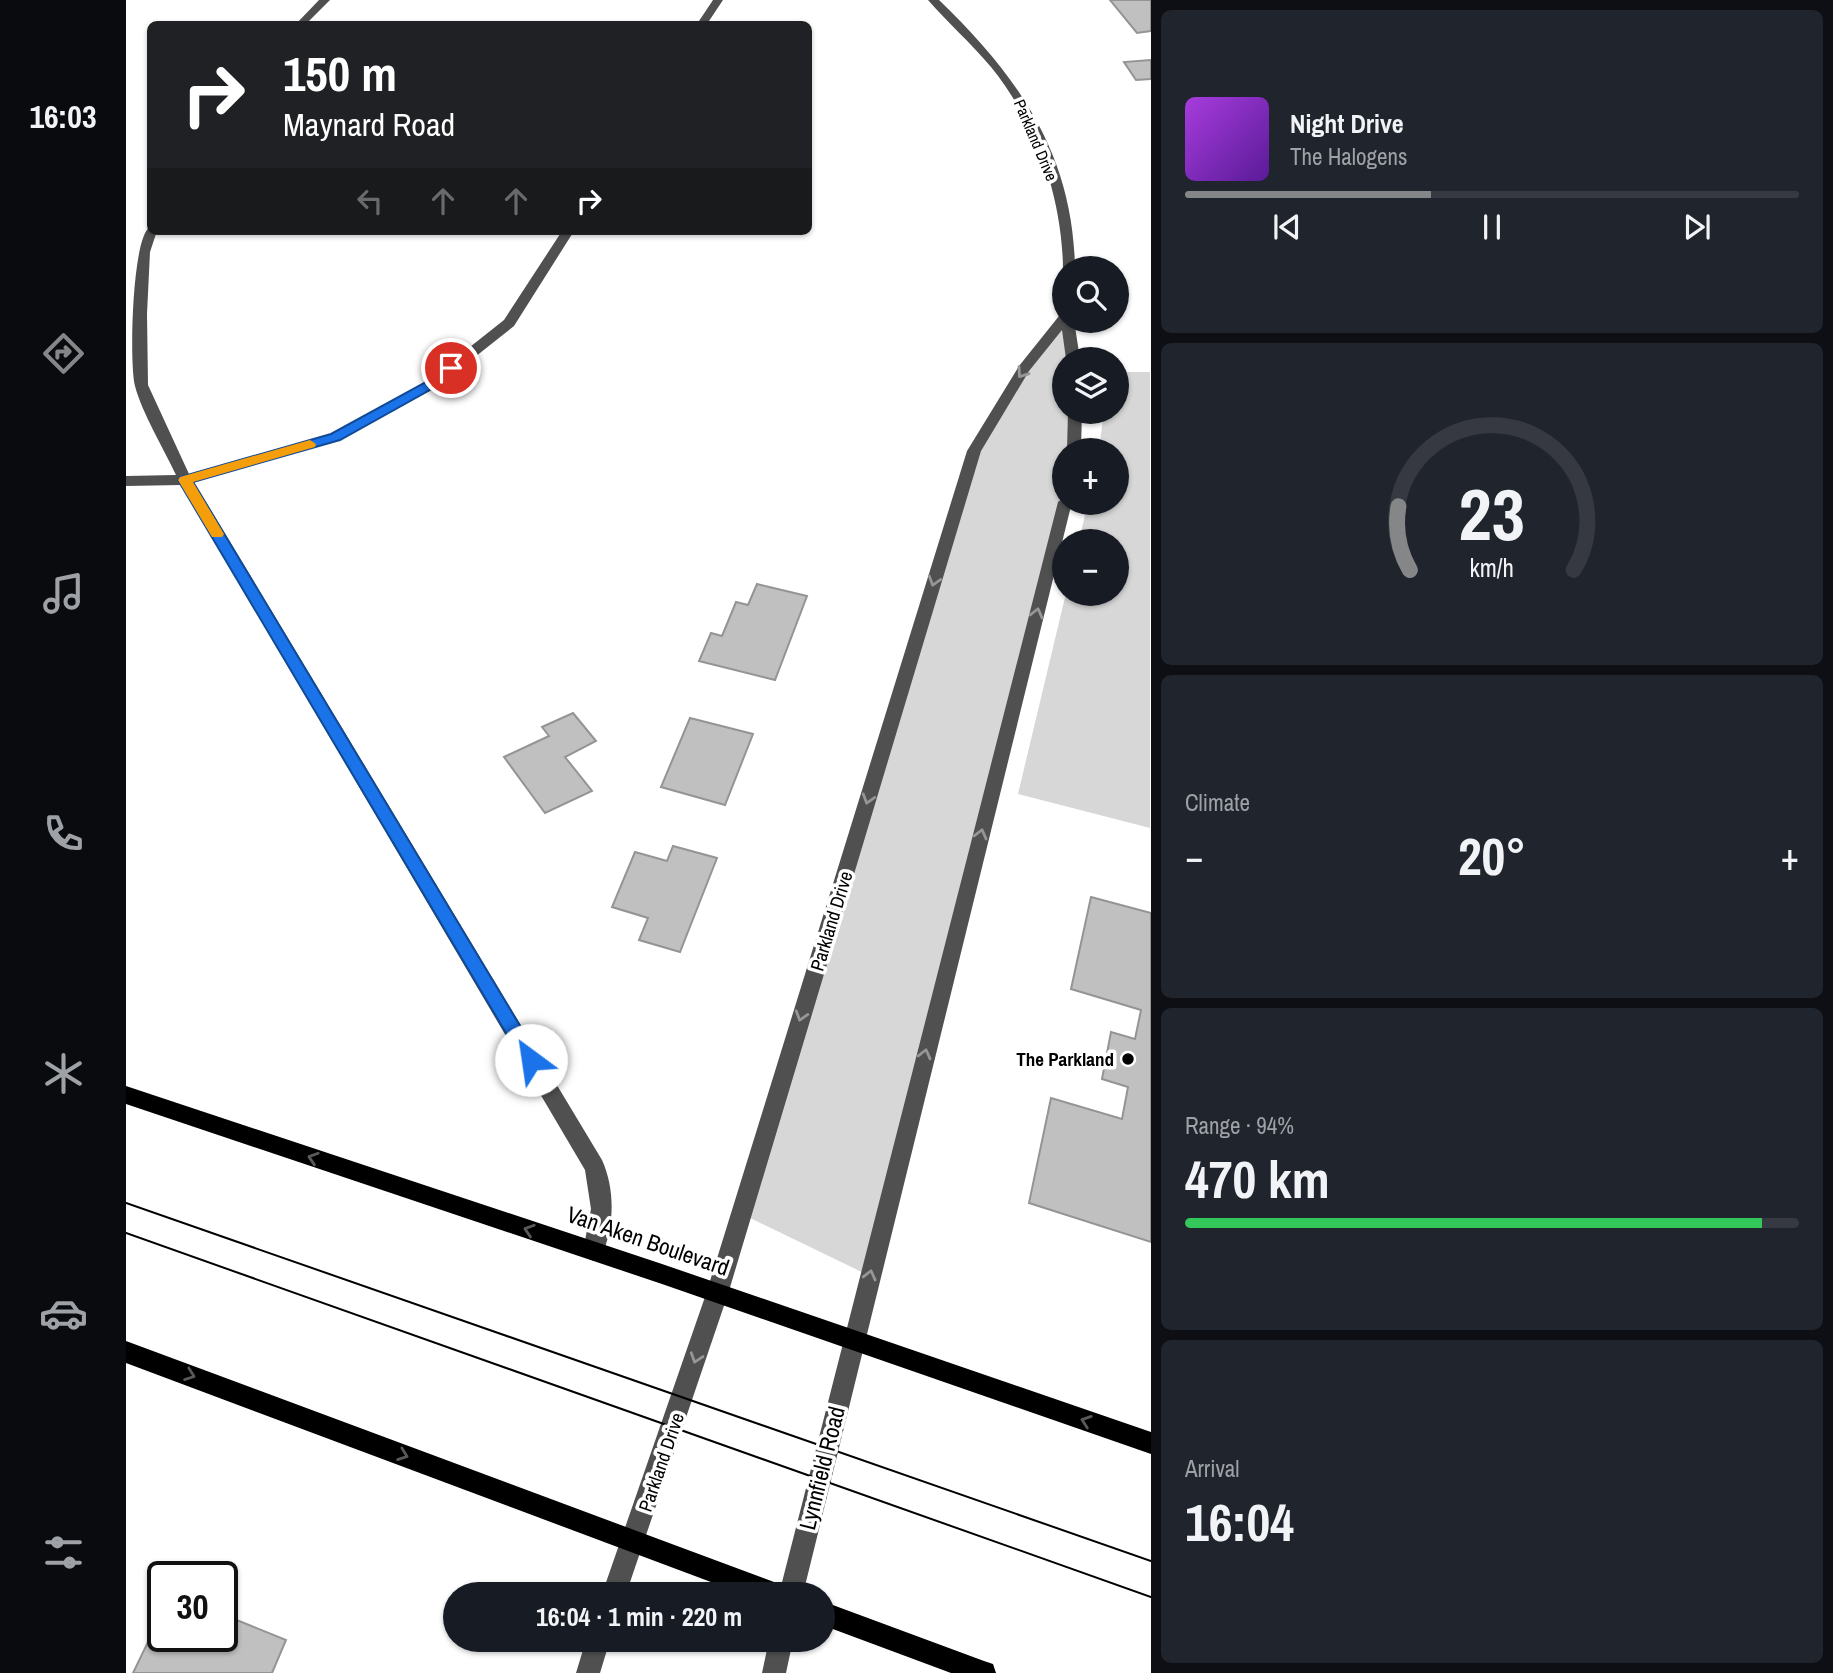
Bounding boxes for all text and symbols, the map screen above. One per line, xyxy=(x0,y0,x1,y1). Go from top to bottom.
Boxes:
text: 150 m xyxy=(283,40,397,106)
icon: right xyxy=(168,49,259,140)
text: 16:03 xyxy=(29,95,97,138)
street label: Parkland Drive xyxy=(1009,96,1063,184)
text: Maynard Road xyxy=(283,103,455,146)
text: Night Drive xyxy=(1290,106,1404,141)
text: The Halogens xyxy=(1290,141,1407,172)
icon: left xyxy=(351,182,389,220)
icon: ahead xyxy=(424,182,462,220)
icon: ahead xyxy=(497,182,535,220)
icon: right xyxy=(570,182,608,220)
icon: previous xyxy=(1268,208,1306,246)
icon: pause xyxy=(1473,208,1511,246)
icon: next xyxy=(1678,208,1716,246)
map controls xyxy=(1052,256,1129,606)
button: search xyxy=(1052,256,1129,333)
icon: directions xyxy=(39,329,88,378)
pin xyxy=(421,338,481,398)
button: layers xyxy=(1052,347,1129,424)
icon: arrive xyxy=(432,349,470,387)
one-way arrow xyxy=(1018,365,1030,378)
button: + xyxy=(1052,438,1129,515)
text: 23 xyxy=(1459,465,1525,563)
button: − xyxy=(1052,529,1129,606)
text: km/h xyxy=(1470,551,1514,585)
icon: music xyxy=(39,569,88,618)
one-way arrow xyxy=(928,575,943,587)
one-way arrow xyxy=(1029,607,1043,619)
text: Climate xyxy=(1185,787,1250,818)
one-way arrow xyxy=(861,792,876,804)
icon: phone xyxy=(39,809,88,858)
text: 20° xyxy=(1458,821,1526,891)
one-way arrow xyxy=(973,828,987,840)
text: − xyxy=(1185,831,1203,882)
text: + xyxy=(1781,831,1799,882)
street label: Parkland Drive xyxy=(804,868,858,974)
one-way arrow xyxy=(795,1010,810,1022)
position arrow xyxy=(494,1023,568,1097)
place label: The Parkland xyxy=(1016,1046,1114,1072)
one-way arrow xyxy=(917,1048,931,1060)
icon: climate xyxy=(39,1049,88,1098)
marker: The Parkland xyxy=(1120,1051,1136,1067)
text: Range · 94% xyxy=(1185,1110,1294,1141)
text: 470 km xyxy=(1185,1144,1330,1214)
one-way arrow xyxy=(308,1151,320,1166)
street label: Van Aken Boulevard xyxy=(563,1198,733,1283)
one-way arrow xyxy=(523,1224,536,1238)
one-way arrow xyxy=(862,1269,876,1281)
icon: car xyxy=(39,1289,88,1338)
one-way arrow xyxy=(690,1352,704,1364)
one-way arrow xyxy=(183,1367,195,1381)
street label: Lynnfield Road xyxy=(791,1403,852,1533)
street label: Parkland Drive xyxy=(632,1409,690,1515)
one-way arrow xyxy=(1080,1415,1092,1429)
one-way arrow xyxy=(397,1447,409,1461)
text: Arrival xyxy=(1185,1453,1240,1484)
text: 16:04 xyxy=(1185,1487,1294,1557)
icon: filters xyxy=(39,1528,88,1577)
speed limit sign: 30 xyxy=(147,1561,238,1652)
text: 16:04 · 1 min · 220 m xyxy=(536,1599,742,1634)

